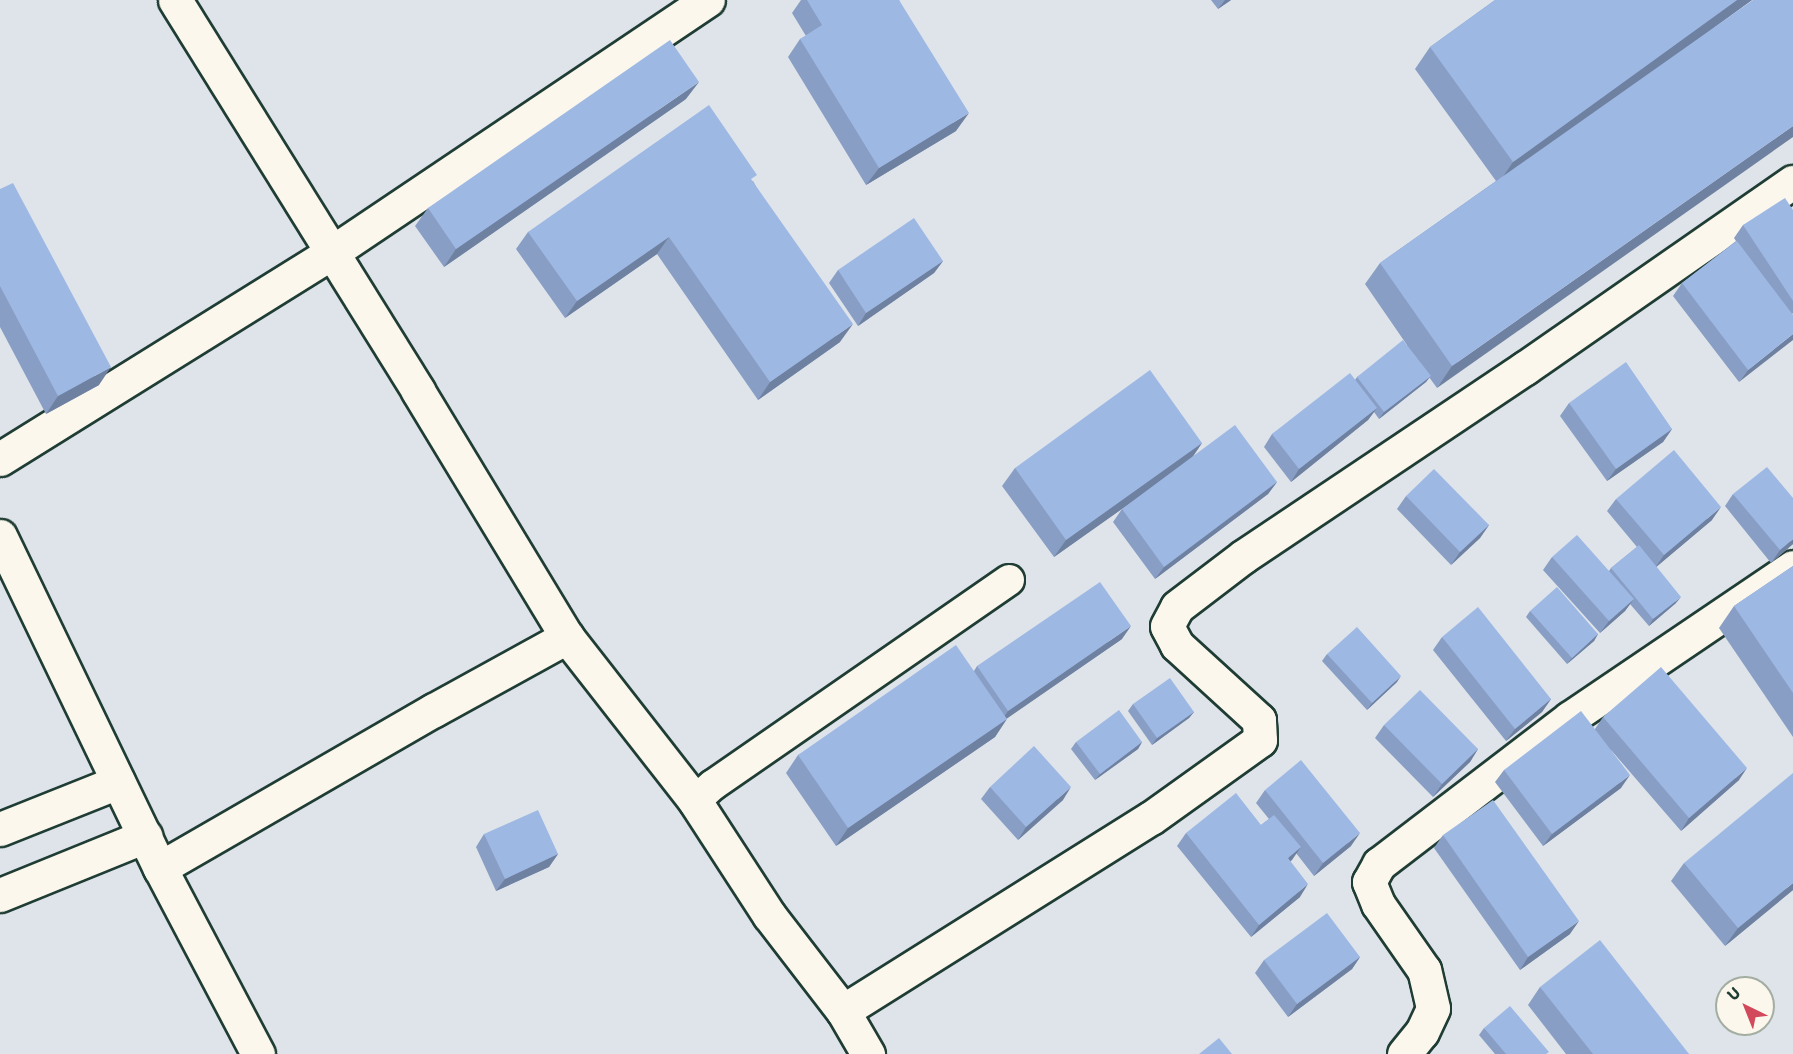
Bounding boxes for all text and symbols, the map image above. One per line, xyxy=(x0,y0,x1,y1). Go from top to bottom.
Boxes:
north arrow xyxy=(1715,976,1775,1036)
text: U xyxy=(1723,983,1745,1005)

